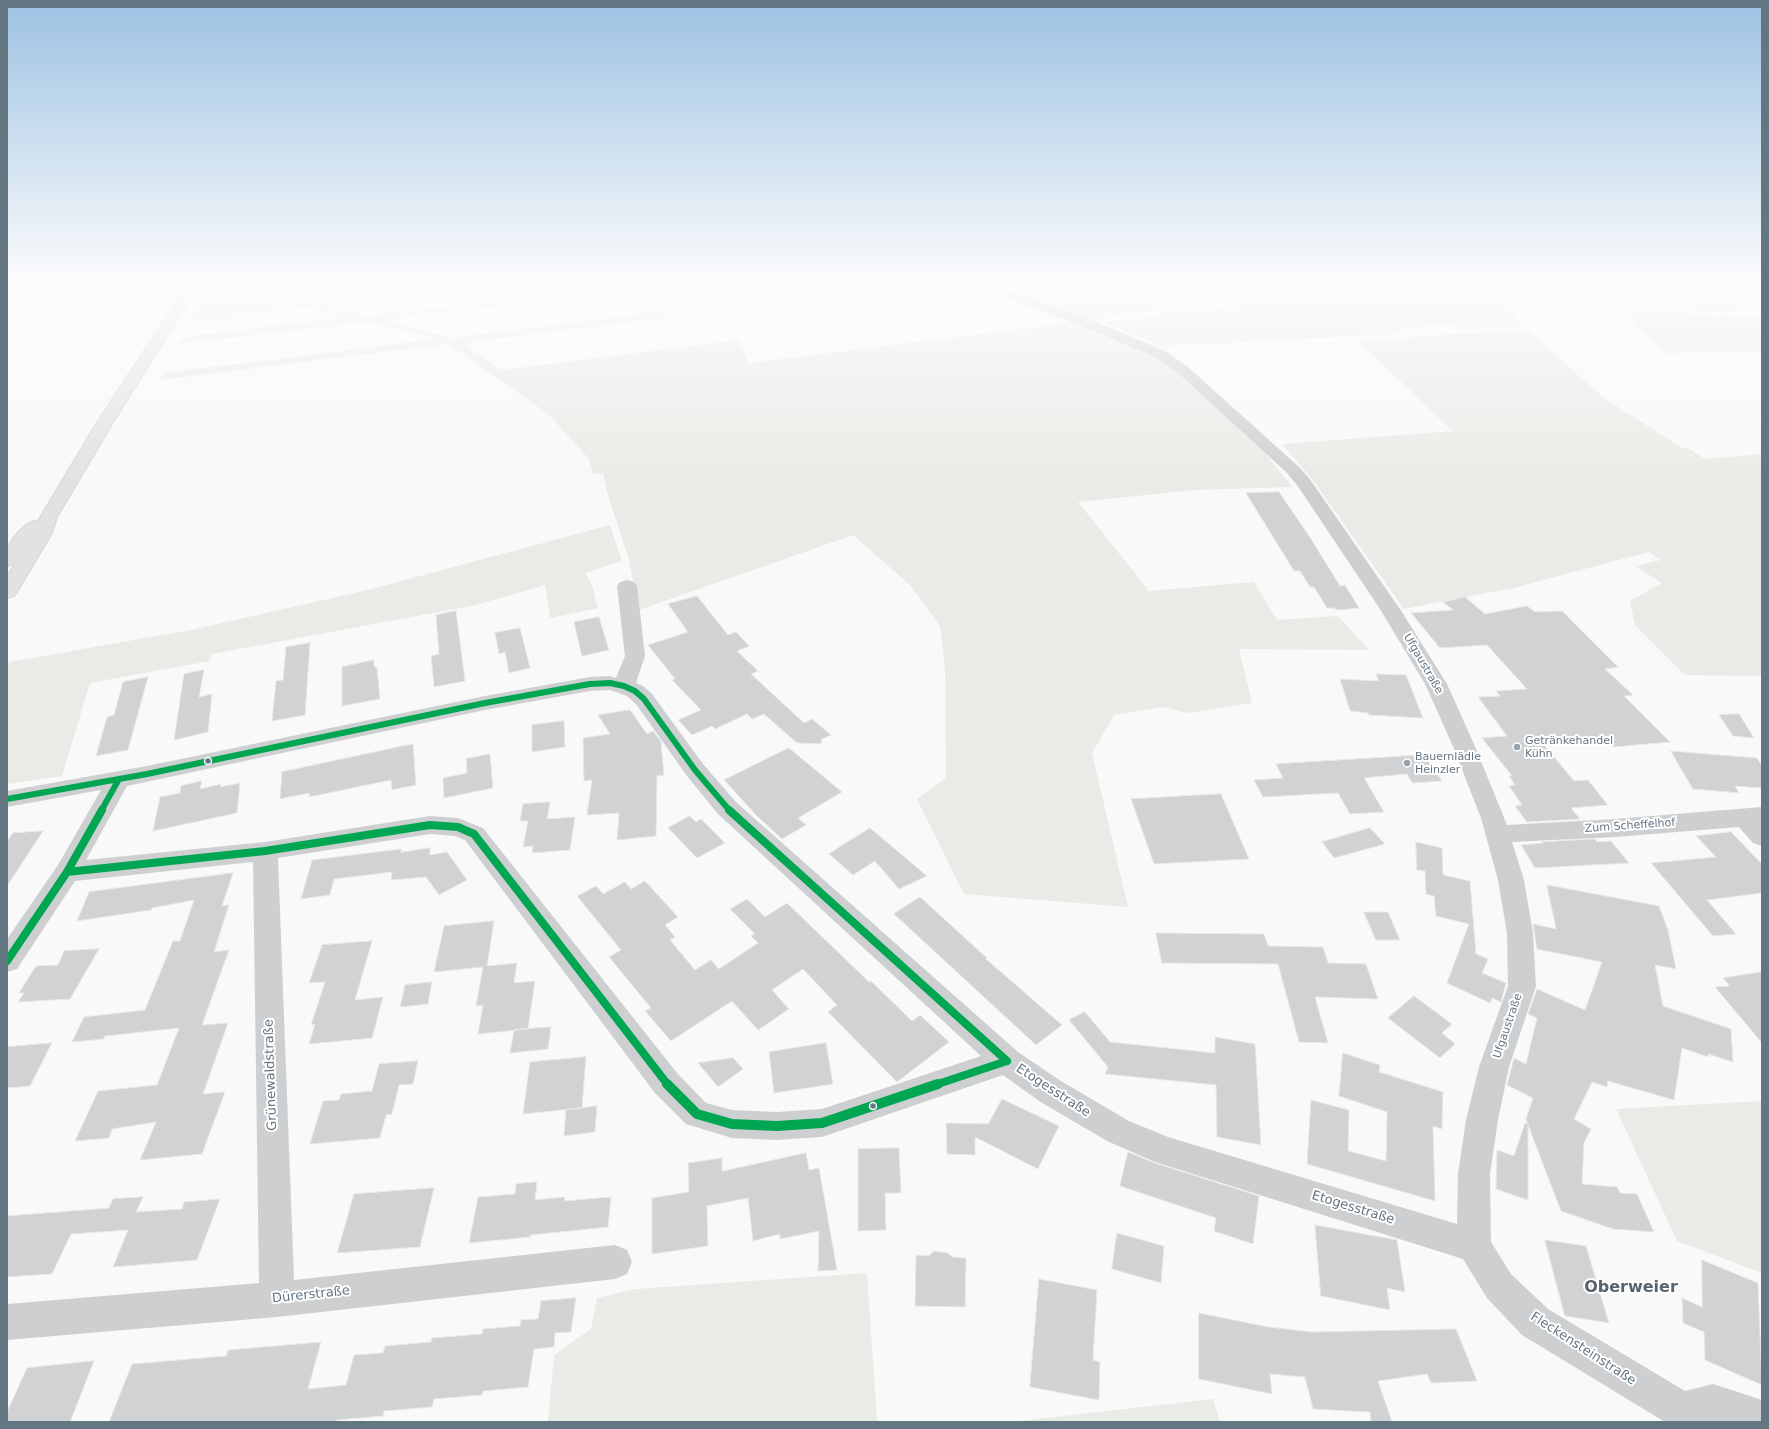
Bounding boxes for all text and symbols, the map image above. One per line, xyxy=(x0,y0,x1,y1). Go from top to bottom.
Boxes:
street label: Ufgaustraße xyxy=(1400,631,1446,697)
place label: Getränkehandel Kühn xyxy=(1525,734,1613,760)
marker: Getränkehandel Kühn xyxy=(1512,742,1522,752)
place label: Bauernlädle Heinzler xyxy=(1415,750,1481,776)
unlabelled marker xyxy=(203,756,213,766)
marker: Bauernlädle Heinzler xyxy=(1402,758,1412,768)
street label: Zum Scheffelhof xyxy=(1584,816,1676,836)
street label: Ufgaustraße xyxy=(1491,992,1525,1060)
street label: Grünewaldstraße xyxy=(261,1019,281,1131)
street label: Etogesstraße xyxy=(1013,1061,1093,1121)
unlabelled marker xyxy=(868,1101,878,1111)
street label: Etogesstraße xyxy=(1310,1188,1396,1228)
district label: Oberweier xyxy=(1584,1278,1678,1298)
street label: Dürerstraße xyxy=(271,1283,351,1307)
street label: Fleckensteinstraße xyxy=(1527,1309,1639,1389)

